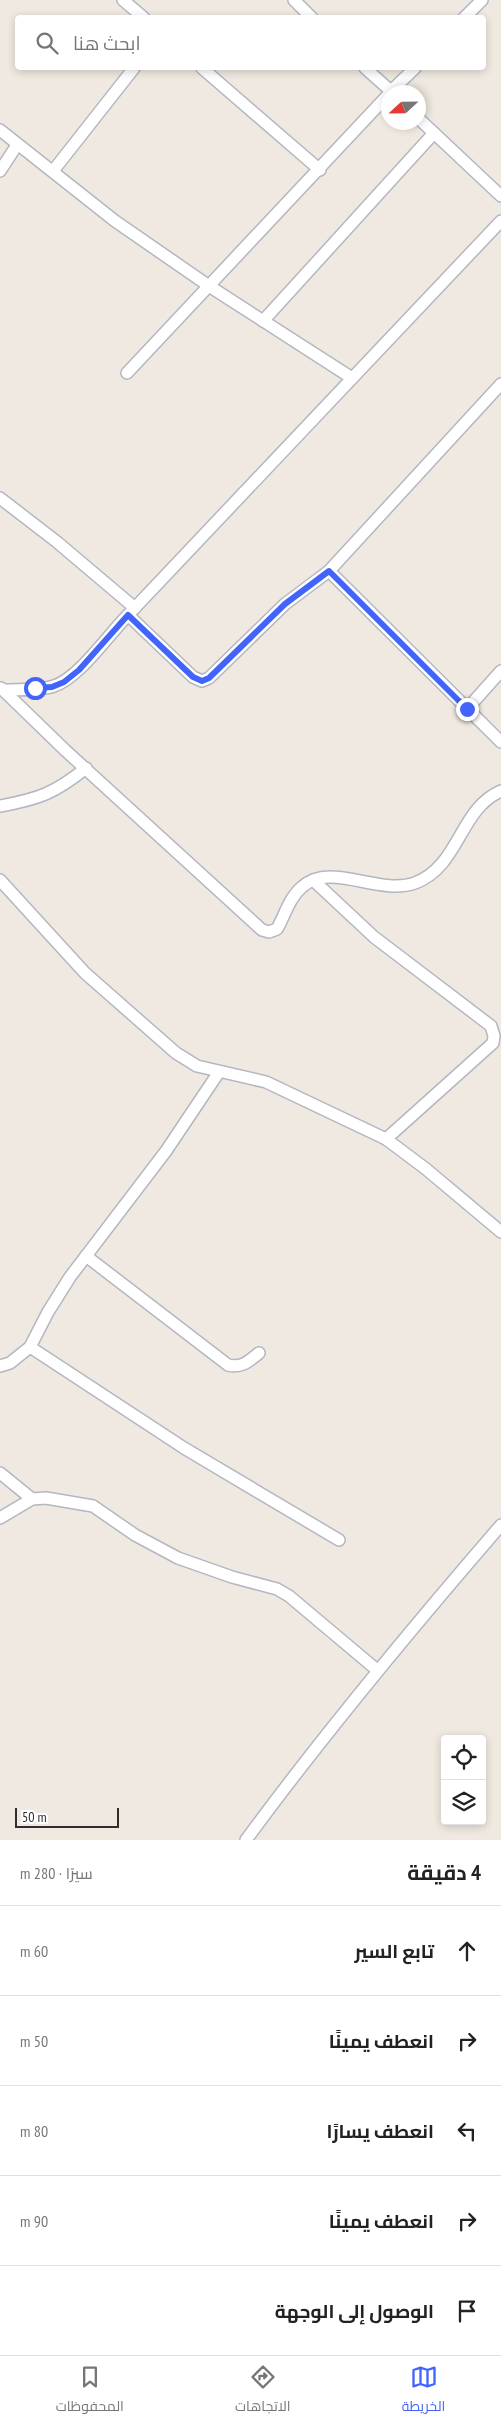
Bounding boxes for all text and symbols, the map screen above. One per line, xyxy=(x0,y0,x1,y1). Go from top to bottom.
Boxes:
search box xyxy=(15,15,486,70)
icon: search xyxy=(33,29,61,57)
text: ابحث هنا xyxy=(73,31,141,55)
north arrow xyxy=(381,85,426,130)
route start xyxy=(24,677,47,700)
route end xyxy=(456,698,479,721)
map controls xyxy=(441,1735,486,1825)
button: locate xyxy=(441,1735,486,1780)
button: layers xyxy=(441,1780,486,1825)
scale bar xyxy=(15,1805,119,1828)
text: 50 m xyxy=(22,1808,47,1826)
text: 4 دقيقة xyxy=(407,1859,481,1886)
text: سيرًا · 280 m xyxy=(20,1863,93,1883)
icon: ahead xyxy=(453,1937,481,1965)
text: تابع السير xyxy=(355,1939,434,1963)
text: 60 m xyxy=(20,1941,48,1961)
icon: right xyxy=(453,2027,481,2055)
text: انعطف يمينًا xyxy=(329,2029,434,2053)
text: 50 m xyxy=(20,2031,48,2051)
icon: left xyxy=(453,2117,481,2145)
text: انعطف يسارًا xyxy=(326,2119,434,2143)
text: 80 m xyxy=(20,2121,48,2141)
icon: right xyxy=(453,2207,481,2235)
text: انعطف يمينًا xyxy=(329,2209,434,2233)
text: 90 m xyxy=(20,2211,48,2231)
icon: arrive xyxy=(453,2297,481,2325)
text: الوصول إلى الوجهة xyxy=(275,2299,434,2323)
tab: المحفوظات xyxy=(56,2363,124,2419)
tab: الاتجاهات xyxy=(235,2363,290,2419)
tab: الخريطة xyxy=(402,2363,445,2419)

